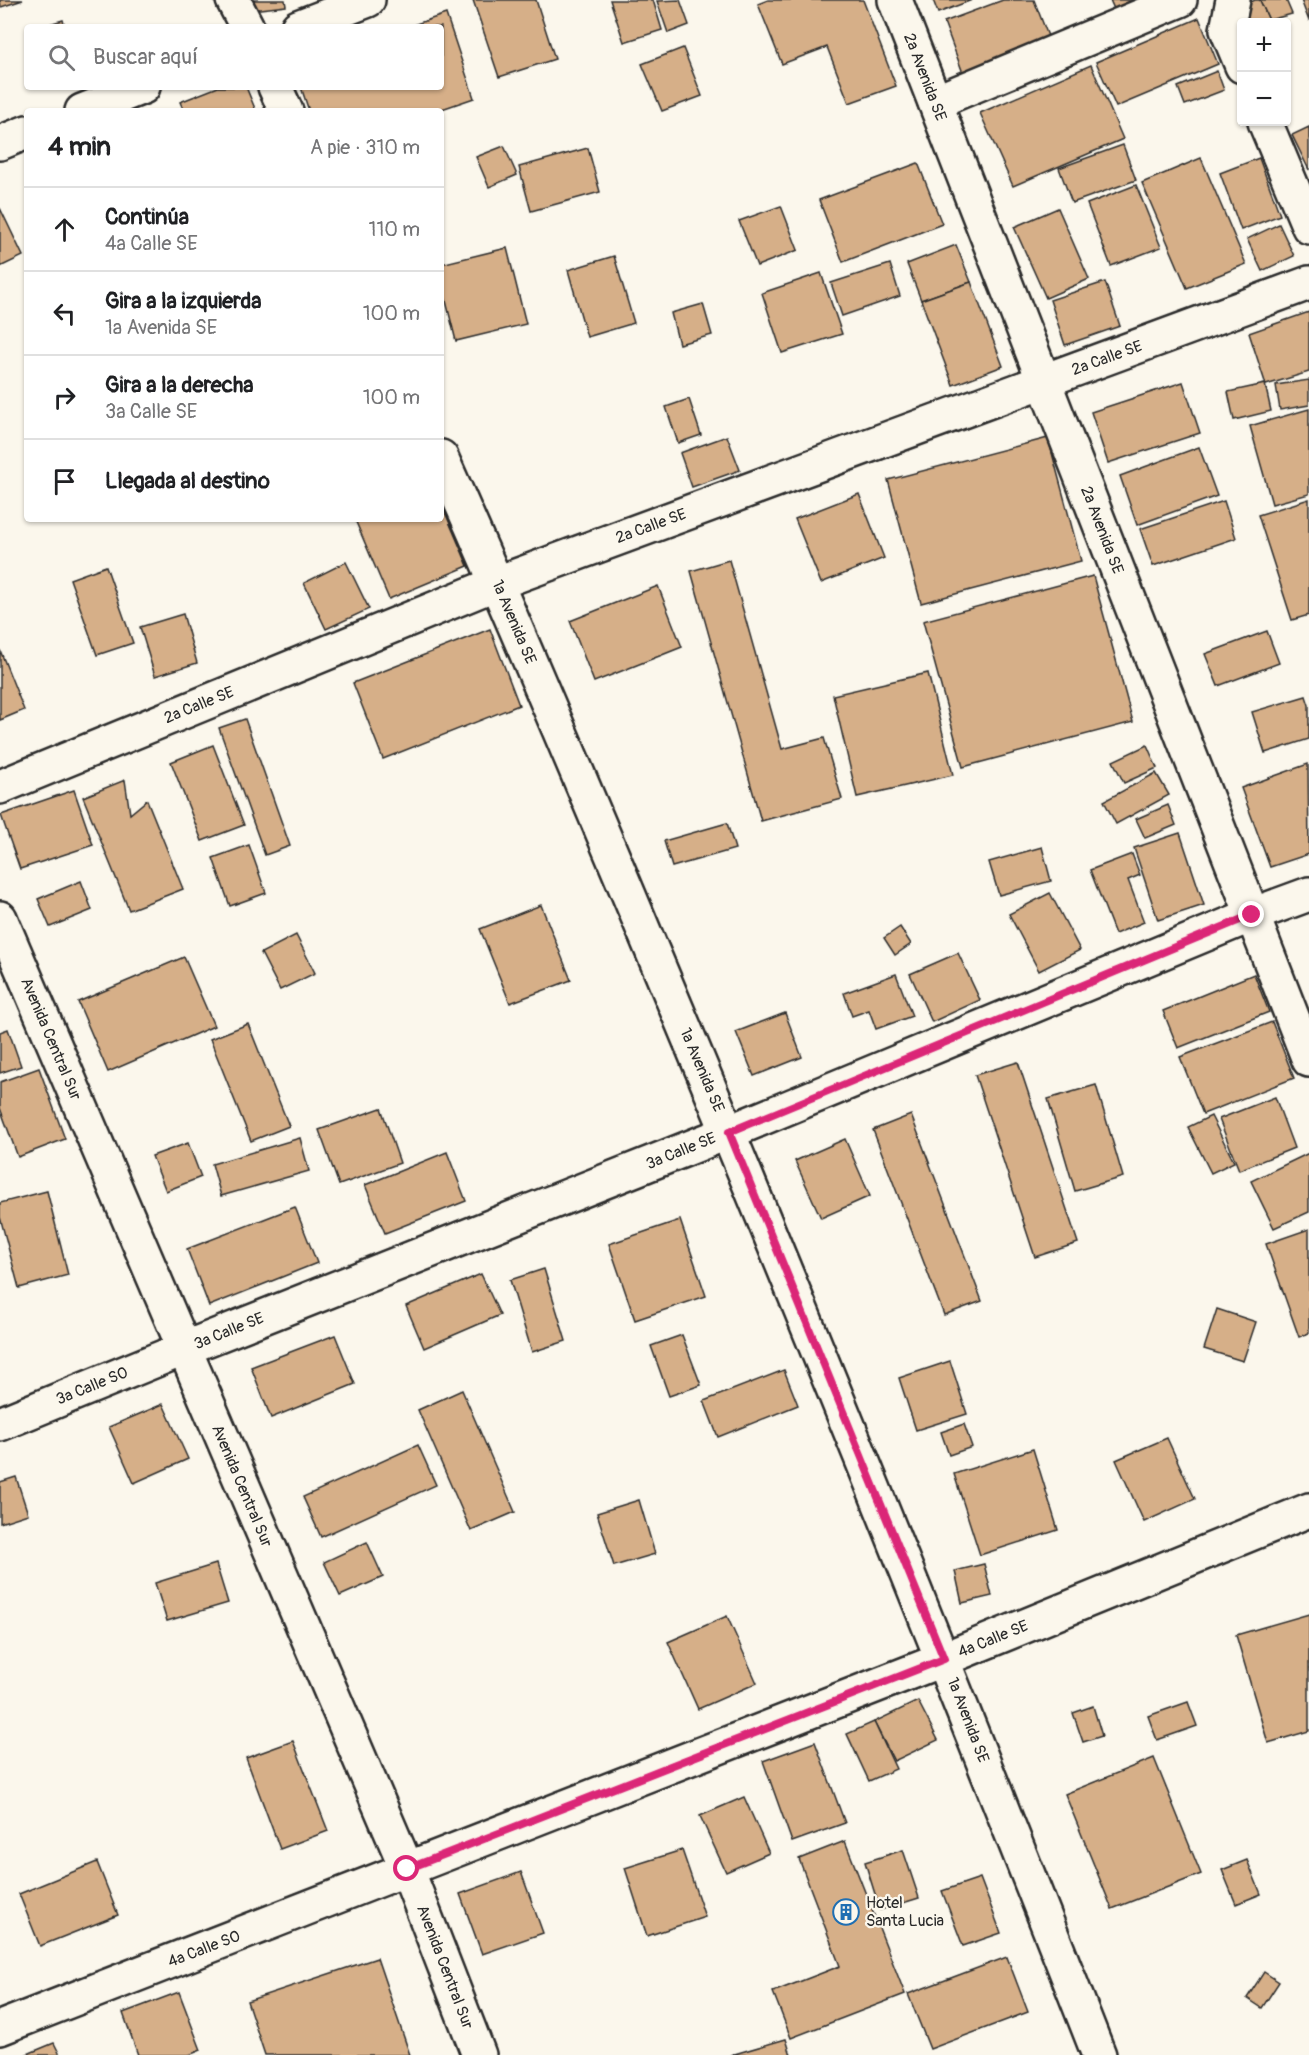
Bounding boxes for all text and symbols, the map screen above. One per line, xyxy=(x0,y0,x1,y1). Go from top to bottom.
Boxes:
map controls xyxy=(1237,18,1291,126)
button: + xyxy=(1237,18,1291,72)
search box xyxy=(24,24,444,90)
street label: 2a Avenida SE xyxy=(899,30,951,124)
icon: search xyxy=(45,41,78,74)
text: Buscar aquí xyxy=(93,43,198,71)
button: − xyxy=(1237,72,1291,126)
text: 4 min xyxy=(48,131,111,163)
text: A pie · 310 m xyxy=(310,135,420,160)
text: Continúa xyxy=(105,203,189,231)
icon: ahead xyxy=(48,213,81,246)
text: 110 m xyxy=(369,217,420,242)
text: 4a Calle SE xyxy=(105,231,198,256)
text: Gira a la izquierda xyxy=(105,287,262,315)
icon: left xyxy=(48,297,81,330)
text: 100 m xyxy=(363,301,420,326)
text: 1a Avenida SE xyxy=(105,315,217,340)
street label: 2a Calle SE xyxy=(1069,336,1145,380)
text: Gira a la derecha xyxy=(105,371,253,399)
icon: right xyxy=(48,381,81,414)
text: 100 m xyxy=(363,385,420,410)
text: 3a Calle SE xyxy=(105,399,197,424)
icon: arrive xyxy=(48,465,81,498)
text: Llegada al destino xyxy=(105,467,270,495)
street label: 2a Avenida SE xyxy=(1076,483,1128,577)
street label: 2a Calle SE xyxy=(613,504,689,548)
street label: 1a Avenida SE xyxy=(487,577,541,667)
street label: 2a Calle SE xyxy=(161,682,237,728)
route end xyxy=(1238,901,1264,927)
street label: Avenida Central Sur xyxy=(16,975,86,1104)
street label: 1a Avenida SE xyxy=(675,1025,729,1115)
street label: 3a Calle SE xyxy=(643,1128,719,1174)
street label: 3a Calle SE xyxy=(191,1308,267,1354)
street label: 3a Calle SO xyxy=(53,1363,131,1409)
street label: Avenida Central Sur xyxy=(207,1422,277,1551)
street label: 4a Calle SE xyxy=(955,1616,1031,1662)
street label: 1a Avenida SE xyxy=(943,1675,993,1765)
route start xyxy=(393,1855,419,1881)
place label: Hotel Santa Lucia xyxy=(866,1893,944,1931)
building icon: Hotel Santa Lucia xyxy=(831,1897,861,1927)
street label: Avenida Central Sur xyxy=(412,1902,478,2032)
street label: 4a Calle SO xyxy=(165,1926,243,1972)

